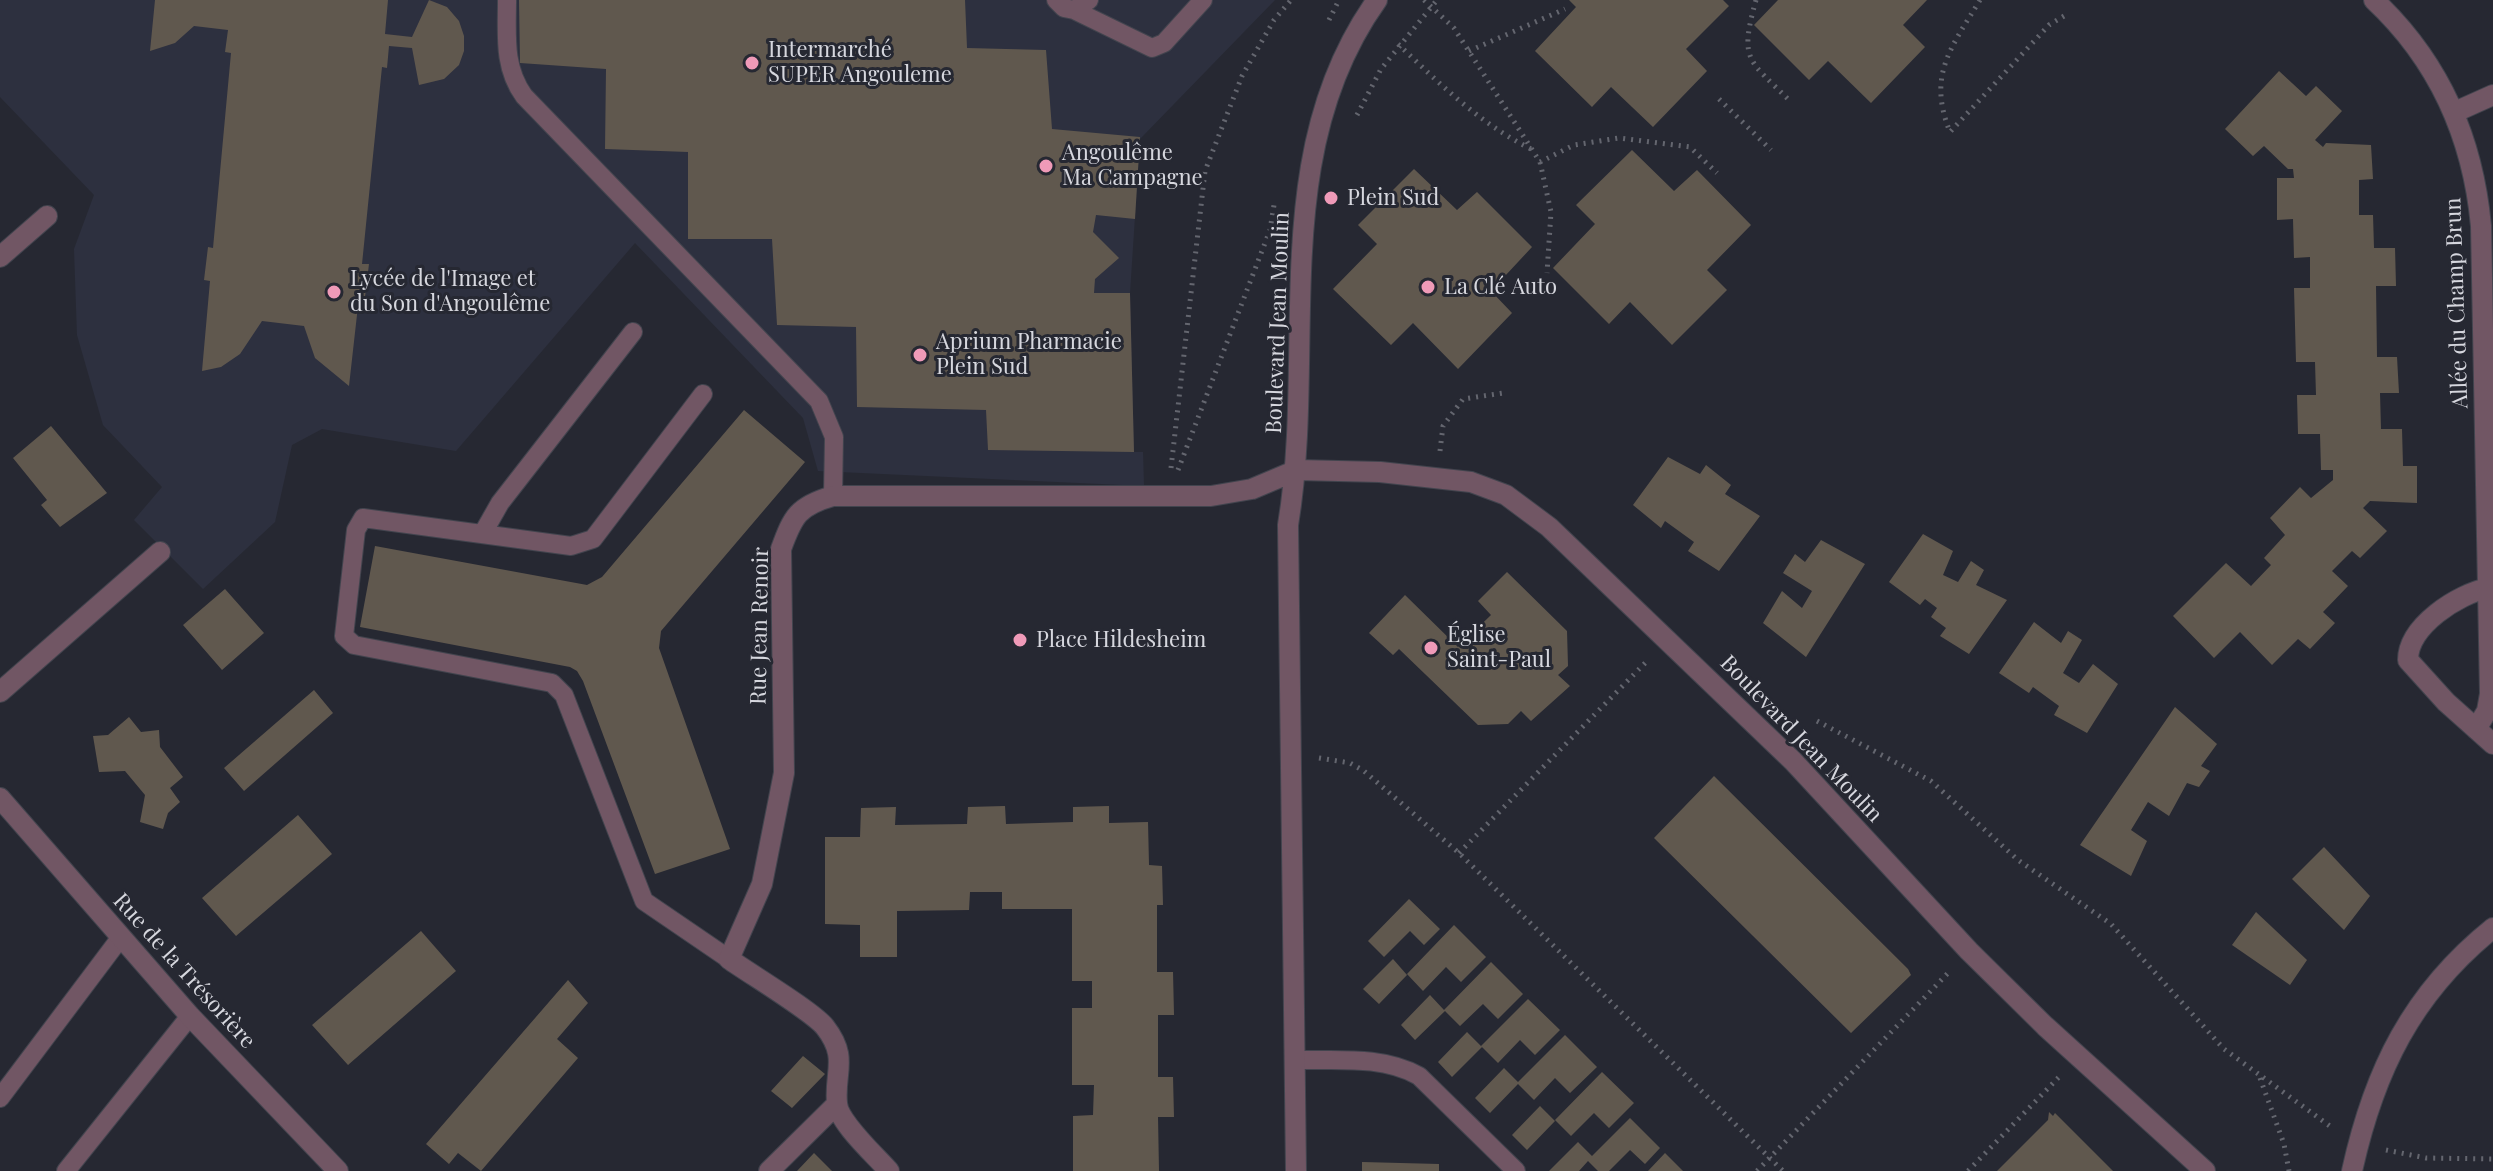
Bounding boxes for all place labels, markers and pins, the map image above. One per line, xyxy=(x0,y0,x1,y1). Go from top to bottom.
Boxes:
place label: Intermarché SUPER Angouleme xyxy=(768,37,952,88)
marker: Intermarché SUPER Angouleme xyxy=(743,54,761,72)
place label: Angoulême Ma Campagne xyxy=(1062,140,1203,192)
marker: Angoulême Ma Campagne xyxy=(1037,157,1055,175)
place label: Plein Sud xyxy=(1347,185,1439,211)
marker: Plein Sud xyxy=(1322,189,1340,207)
place label: Lycée de l'Image et du Son d'Angoulême xyxy=(350,266,550,318)
place label: La Clé Auto xyxy=(1444,274,1557,300)
marker: La Clé Auto xyxy=(1419,278,1437,296)
marker: Lycée de l'Image et du Son d'Angoulême xyxy=(325,283,343,301)
place label: Aprium Pharmacie Plein Sud xyxy=(936,329,1122,380)
marker: Aprium Pharmacie Plein Sud xyxy=(911,346,929,364)
place label: Église Saint-Paul xyxy=(1447,622,1551,674)
place label: Place Hildesheim xyxy=(1036,627,1206,653)
marker: Place Hildesheim xyxy=(1011,631,1029,649)
marker: Église Saint-Paul xyxy=(1422,639,1440,657)

